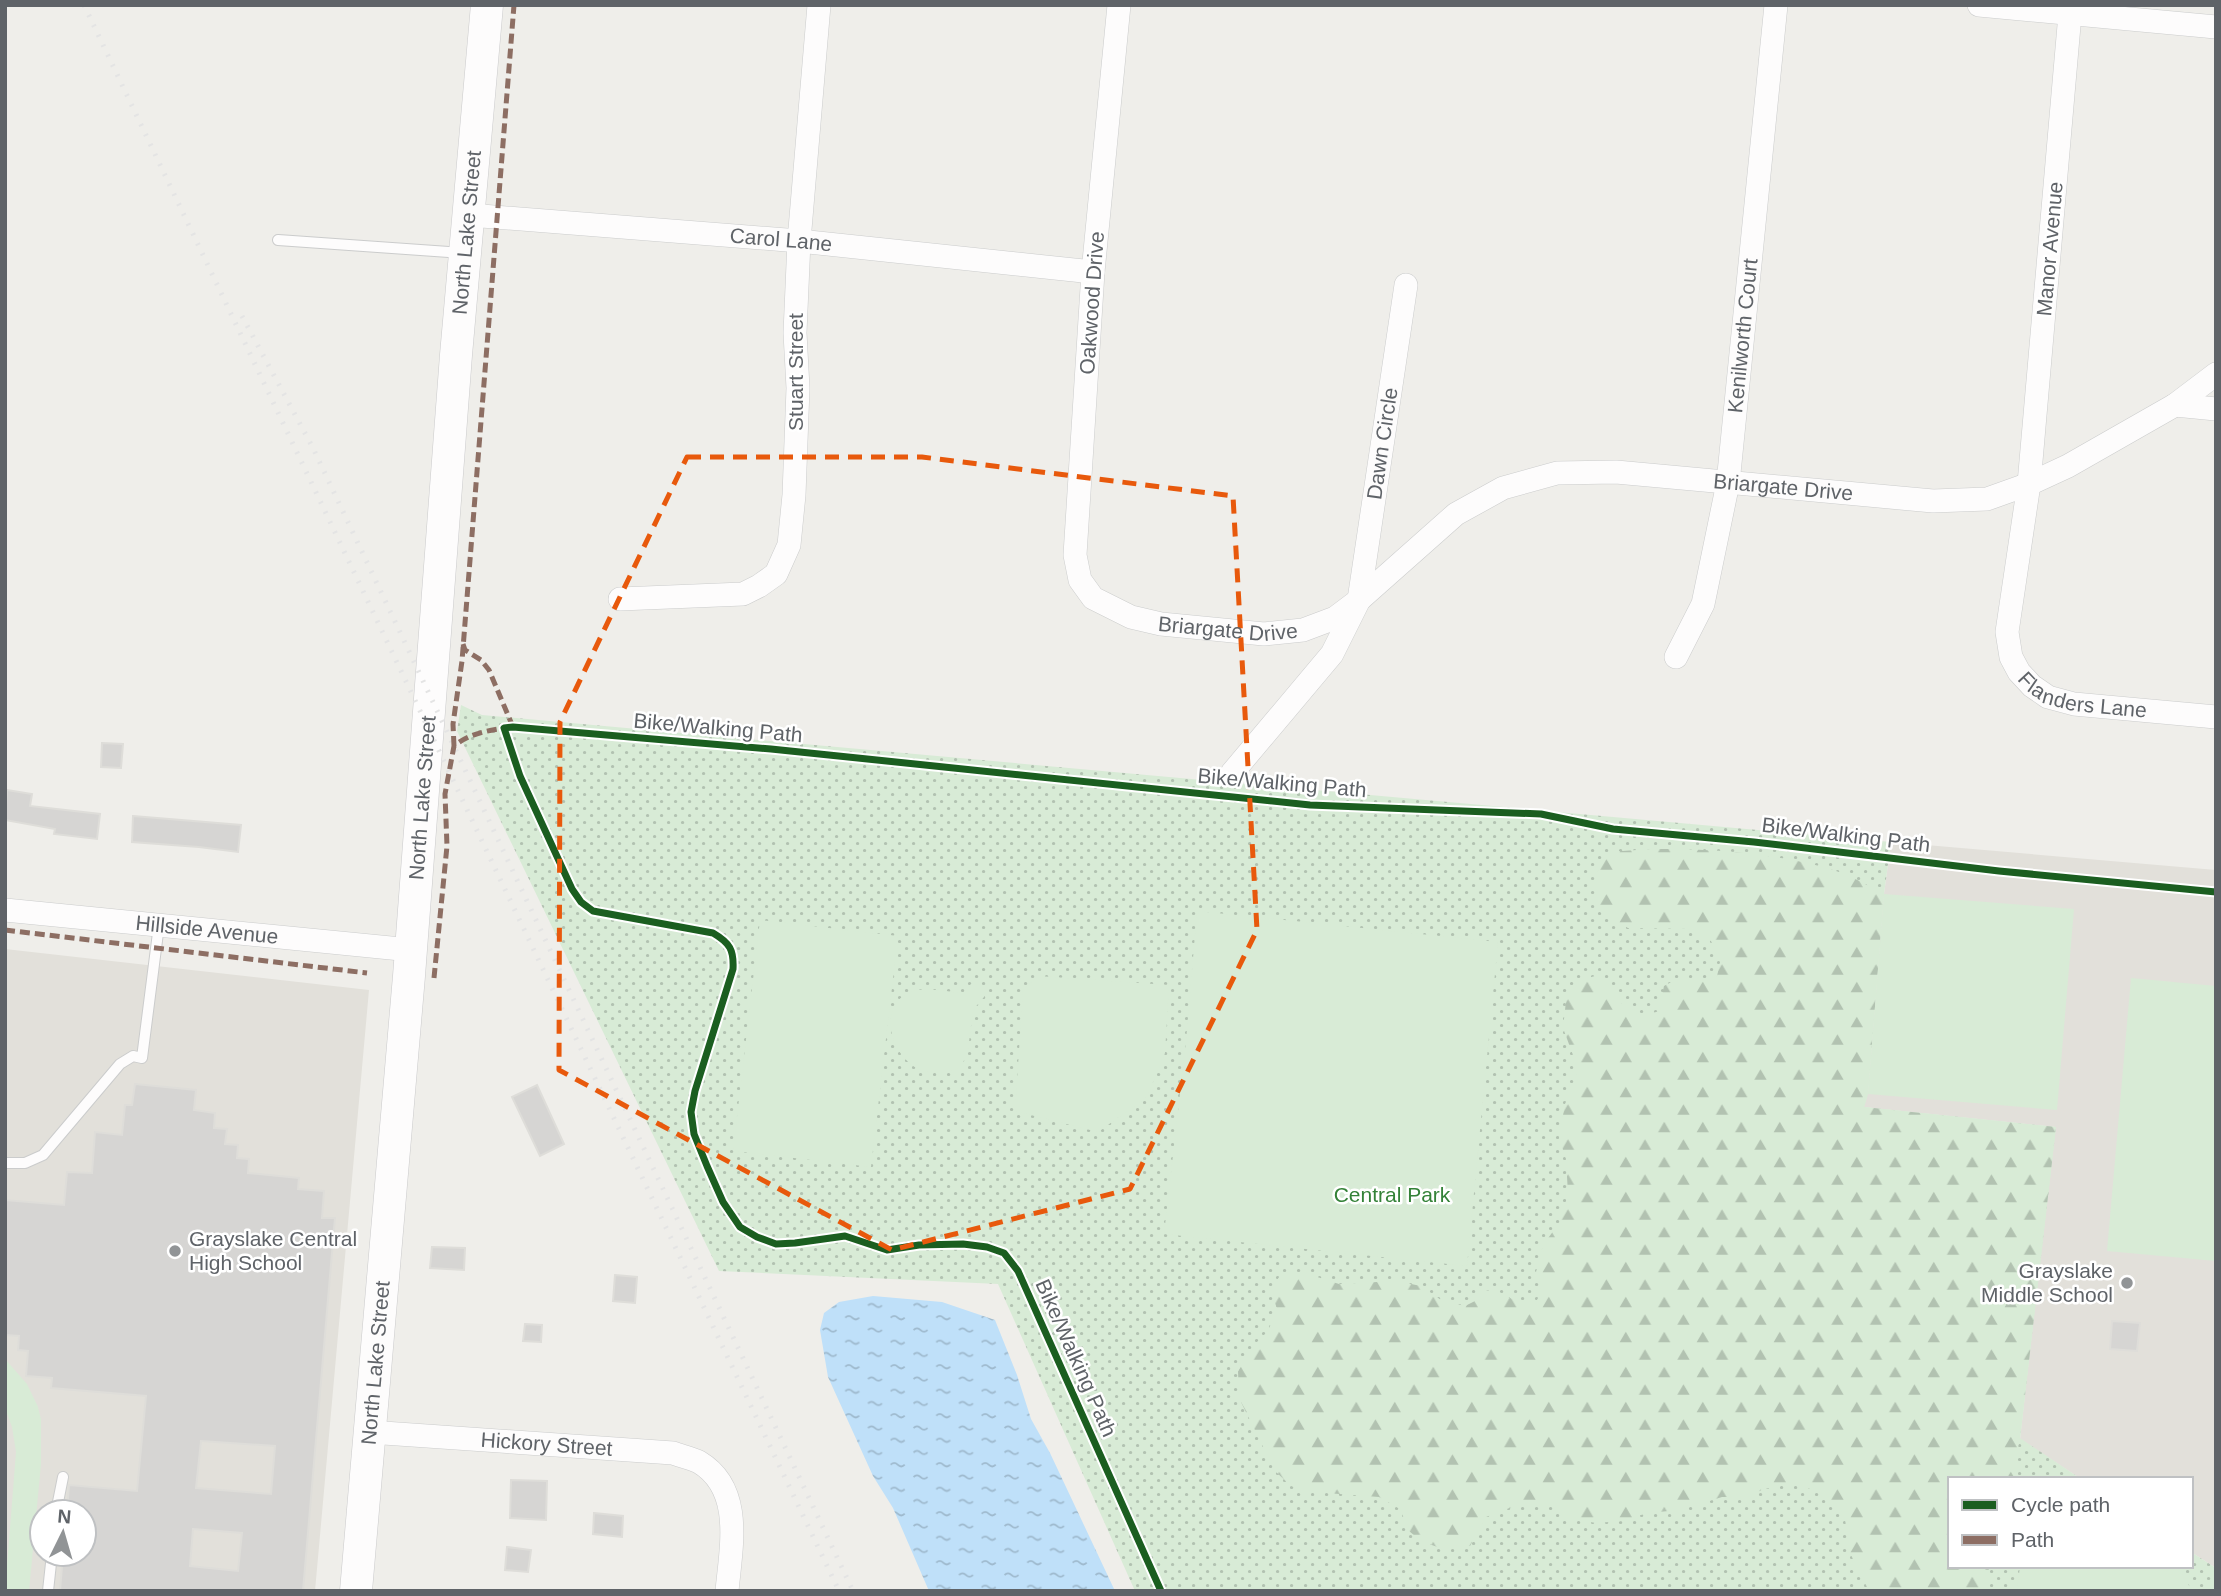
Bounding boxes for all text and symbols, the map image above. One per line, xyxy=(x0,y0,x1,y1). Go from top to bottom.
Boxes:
street label: North Lake Street xyxy=(448,149,485,316)
street label: Manor Avenue xyxy=(2032,181,2067,317)
street label: Carol Lane xyxy=(729,224,833,255)
street label: Oakwood Drive xyxy=(1075,231,1108,375)
street label: Kenilworth Court xyxy=(1723,257,1762,414)
street label: Stuart Street xyxy=(784,313,807,431)
street label: Dawn Circle xyxy=(1362,386,1402,501)
street label: Briargate Drive xyxy=(1712,469,1854,505)
street label: Briargate Drive xyxy=(1157,612,1299,645)
street label: Flanders Lane xyxy=(2014,667,2148,722)
street label: Bike/Walking Path xyxy=(633,709,804,746)
street label: North Lake Street xyxy=(404,715,440,881)
street label: Bike/Walking Path xyxy=(1197,764,1368,801)
street label: Bike/Walking Path xyxy=(1760,813,1932,856)
street label: Hillside Avenue xyxy=(135,911,280,948)
park label: Central Park xyxy=(1334,1183,1451,1206)
place label: Grayslake Central High School xyxy=(189,1227,357,1274)
marker: Grayslake Central High School xyxy=(167,1243,183,1259)
place label: Grayslake Middle School xyxy=(1981,1259,2113,1306)
marker: Grayslake Middle School xyxy=(2119,1275,2135,1291)
street label: Bike/Walking Path xyxy=(1031,1276,1121,1440)
street label: North Lake Street xyxy=(357,1280,394,1446)
street label: Hickory Street xyxy=(480,1428,613,1460)
legend xyxy=(1948,1477,2193,1568)
text: Cycle path xyxy=(2011,1493,2110,1516)
north arrow xyxy=(28,1498,98,1568)
text: N xyxy=(57,1506,72,1528)
text: Path xyxy=(2011,1528,2054,1551)

